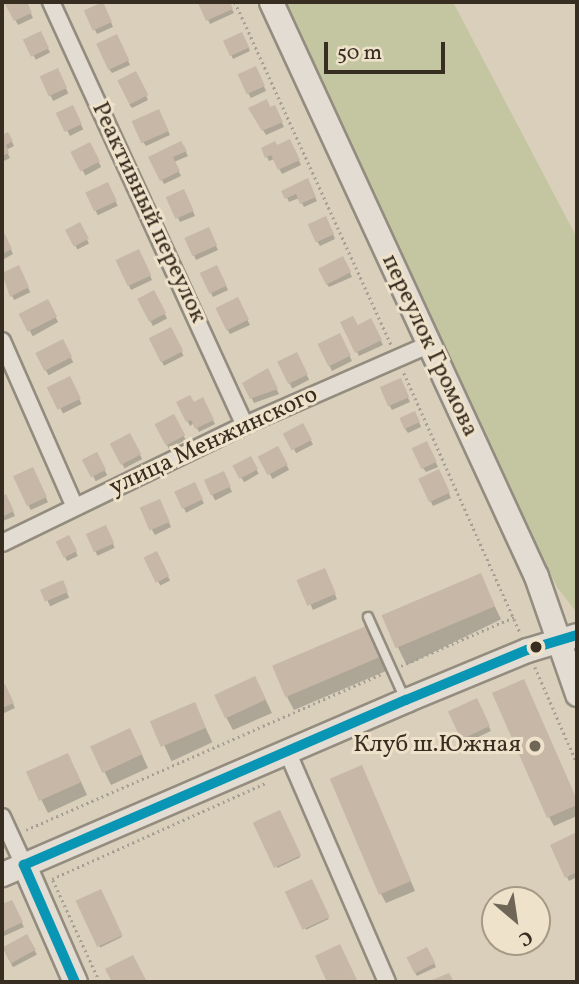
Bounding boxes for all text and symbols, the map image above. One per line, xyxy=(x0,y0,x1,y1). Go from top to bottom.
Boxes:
scale bar xyxy=(327,28,448,72)
text: 50 m xyxy=(337,39,382,68)
street label: Реактивный переулок xyxy=(84,98,212,328)
street label: переулок Громова xyxy=(374,250,484,442)
street label: улица Менжинского xyxy=(105,381,323,503)
unlabelled marker xyxy=(529,640,543,654)
place label: Клуб ш.Южная xyxy=(353,732,521,760)
marker: Клуб ш.Южная xyxy=(527,738,543,754)
north arrow xyxy=(481,886,551,956)
text: С xyxy=(514,923,537,952)

